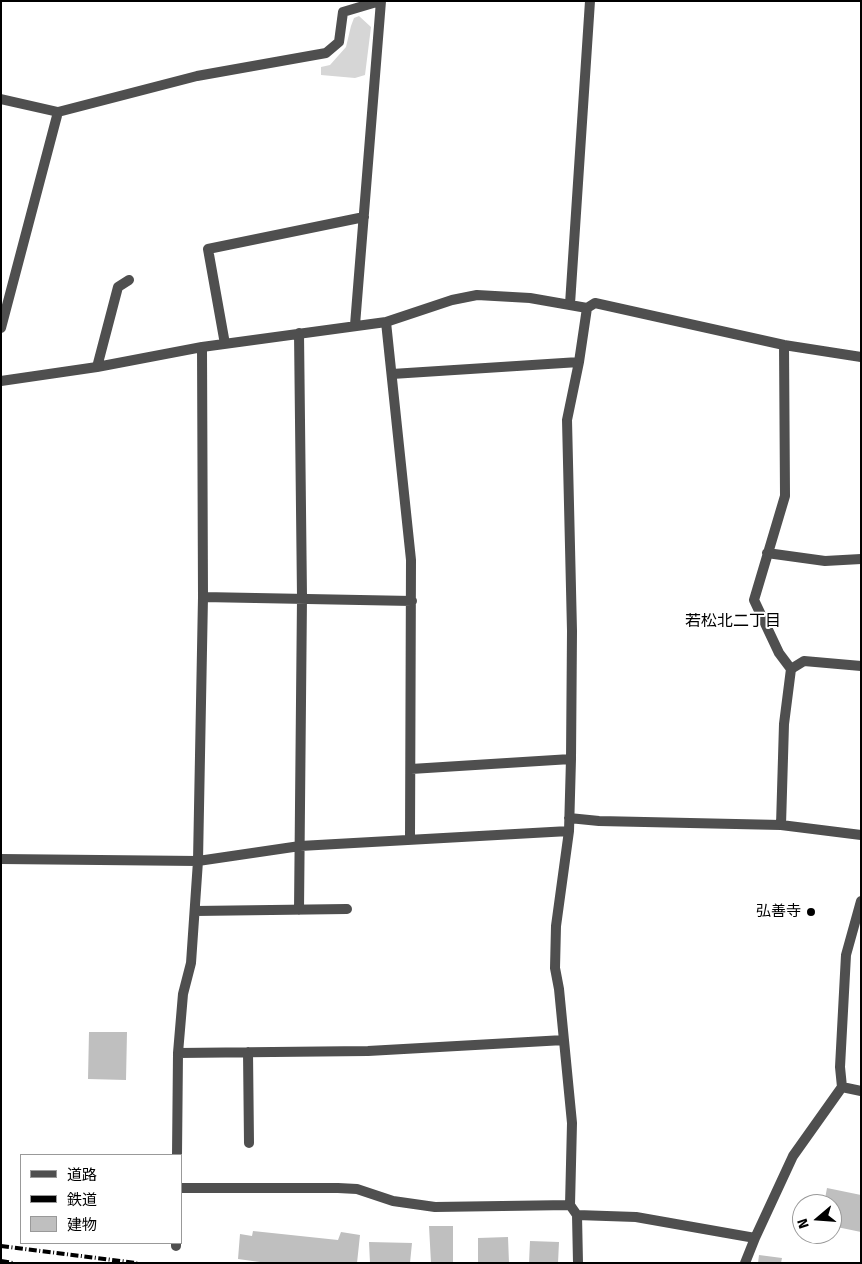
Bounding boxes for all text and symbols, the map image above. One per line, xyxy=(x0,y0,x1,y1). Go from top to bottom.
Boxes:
district label: 若松北二丁目 xyxy=(685,612,781,632)
place label: 弘善寺 xyxy=(756,903,801,921)
marker: 弘善寺 xyxy=(805,906,817,918)
legend xyxy=(20,1154,182,1244)
text: 道路 xyxy=(67,1166,97,1184)
text: 鉄道 xyxy=(67,1191,97,1209)
north arrow xyxy=(792,1194,842,1244)
text: 建物 xyxy=(67,1216,97,1234)
text: N xyxy=(794,1216,813,1231)

